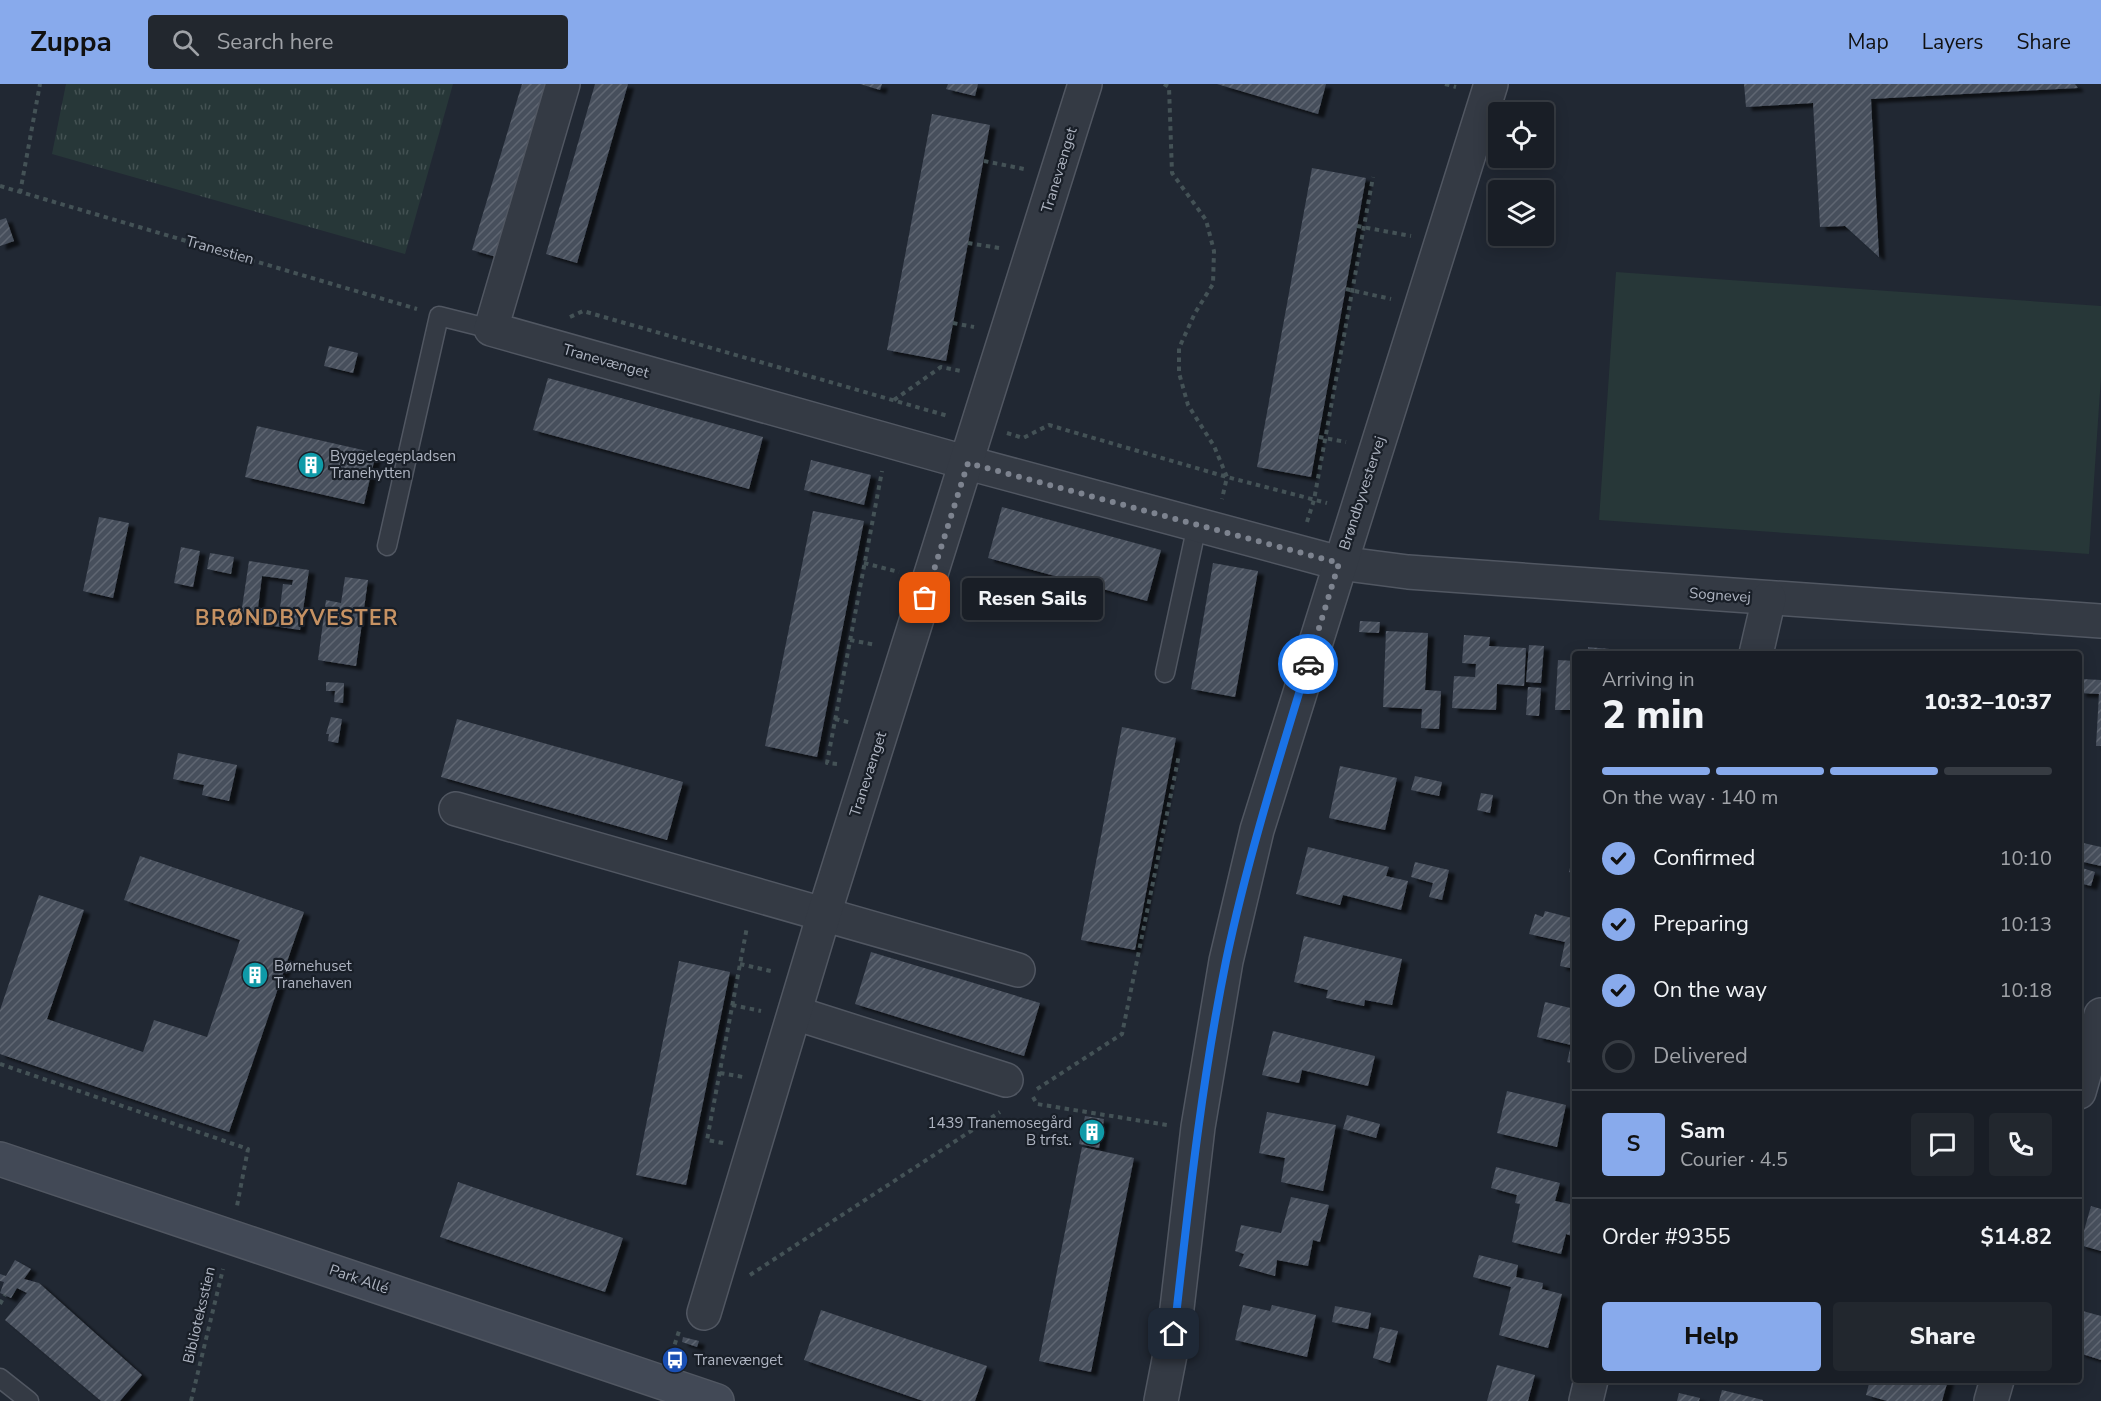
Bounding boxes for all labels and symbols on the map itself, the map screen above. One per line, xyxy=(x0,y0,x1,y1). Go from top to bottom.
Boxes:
street label: Tranevænget xyxy=(1036,124,1082,215)
street label: Tranestien xyxy=(184,231,256,269)
street label: Tranevænget xyxy=(561,339,652,383)
street label: Brøndbyvestervej xyxy=(1334,434,1390,552)
place label: Byggelegepladsen Tranehytten xyxy=(330,446,456,483)
building icon: Byggelegepladsen Tranehytten xyxy=(296,450,326,480)
pin xyxy=(899,572,950,623)
callout: Resen Sails xyxy=(961,577,1102,619)
street label: Sognevej xyxy=(1688,583,1752,607)
district label: BRØNDBYVESTER xyxy=(195,604,399,632)
courier xyxy=(1278,634,1338,694)
street label: Tranevænget xyxy=(845,728,891,819)
place label: Børnehuset Tranehaven xyxy=(274,956,352,993)
building icon: Børnehuset Tranehaven xyxy=(240,960,270,990)
place label: 1439 Tranemosegård B trfst. xyxy=(927,1113,1072,1150)
building icon: 1439 Tranemosegård B trfst. xyxy=(1077,1117,1107,1147)
street label: Park Allé xyxy=(327,1260,391,1298)
street label: Biblioteksstien xyxy=(178,1265,220,1365)
pin xyxy=(1148,1308,1199,1359)
bus stop icon: Tranevænget xyxy=(660,1345,690,1375)
place label: Tranevænget xyxy=(694,1350,783,1370)

